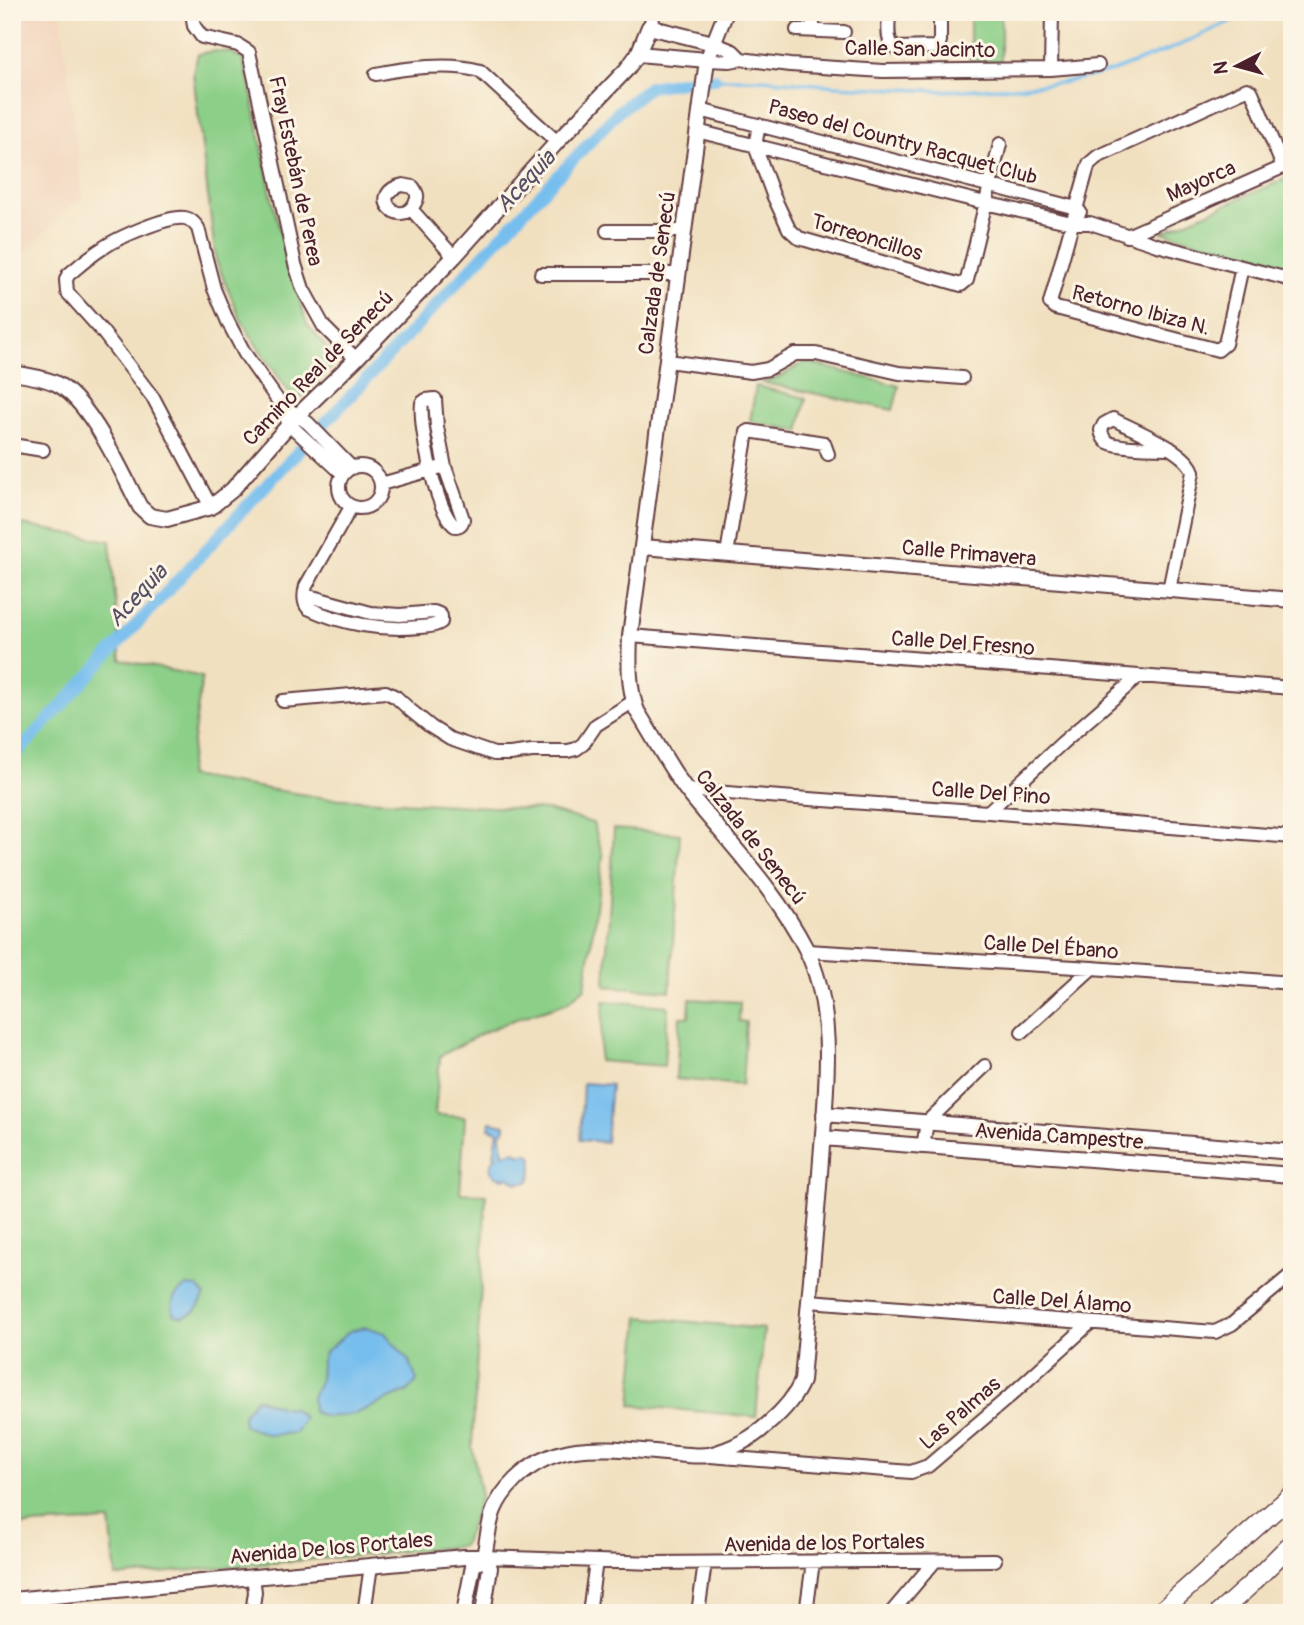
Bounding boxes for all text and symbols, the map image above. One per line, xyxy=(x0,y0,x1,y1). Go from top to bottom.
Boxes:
north arrow xyxy=(1202,32,1272,102)
street label: Calle San Jacinto xyxy=(844,35,996,64)
text: N xyxy=(1208,60,1234,75)
street label: Fray Estebán de Perea xyxy=(262,74,329,269)
street label: Paseo del Country Racquet Club xyxy=(765,94,1040,191)
water label: Acequia xyxy=(489,143,562,219)
street label: Mayorca xyxy=(1162,154,1240,209)
street label: Calzada de Senecú xyxy=(633,190,682,356)
street label: Torreoncillos xyxy=(808,208,926,267)
street label: Retorno Ibiza N. xyxy=(1069,279,1213,342)
street label: Camino Real de Senecú xyxy=(237,285,400,452)
street label: Calle Primavera xyxy=(901,534,1037,573)
water label: Acequia xyxy=(101,557,174,633)
street label: Calle Del Fresno xyxy=(890,625,1036,662)
street label: Calzada de Senecú xyxy=(689,764,812,910)
street label: Calle Del Pino xyxy=(930,776,1051,811)
street label: Calle Del Ébano xyxy=(982,929,1119,966)
street label: Avenida Campestre xyxy=(974,1117,1145,1156)
street label: Calle Del Álamo xyxy=(991,1283,1133,1320)
street label: Las Palmas xyxy=(914,1370,1007,1456)
street label: Avenida De los Portales xyxy=(228,1526,434,1571)
street label: Avenida de los Portales xyxy=(723,1528,925,1559)

